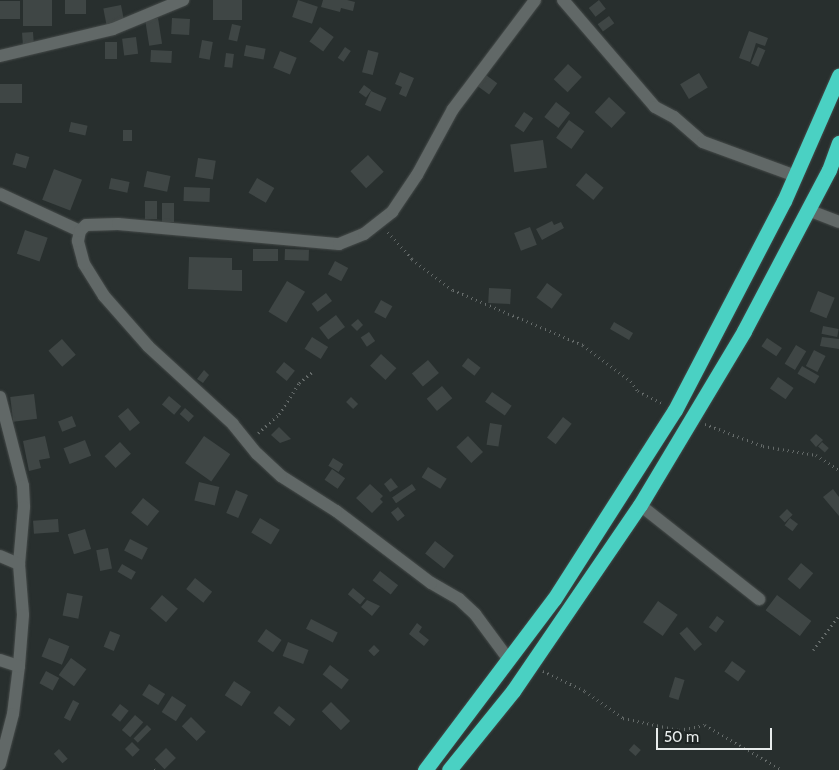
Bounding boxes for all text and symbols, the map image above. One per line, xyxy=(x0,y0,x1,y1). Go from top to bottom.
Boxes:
scale bar xyxy=(659,718,775,750)
text: 50 m xyxy=(664,728,699,746)

